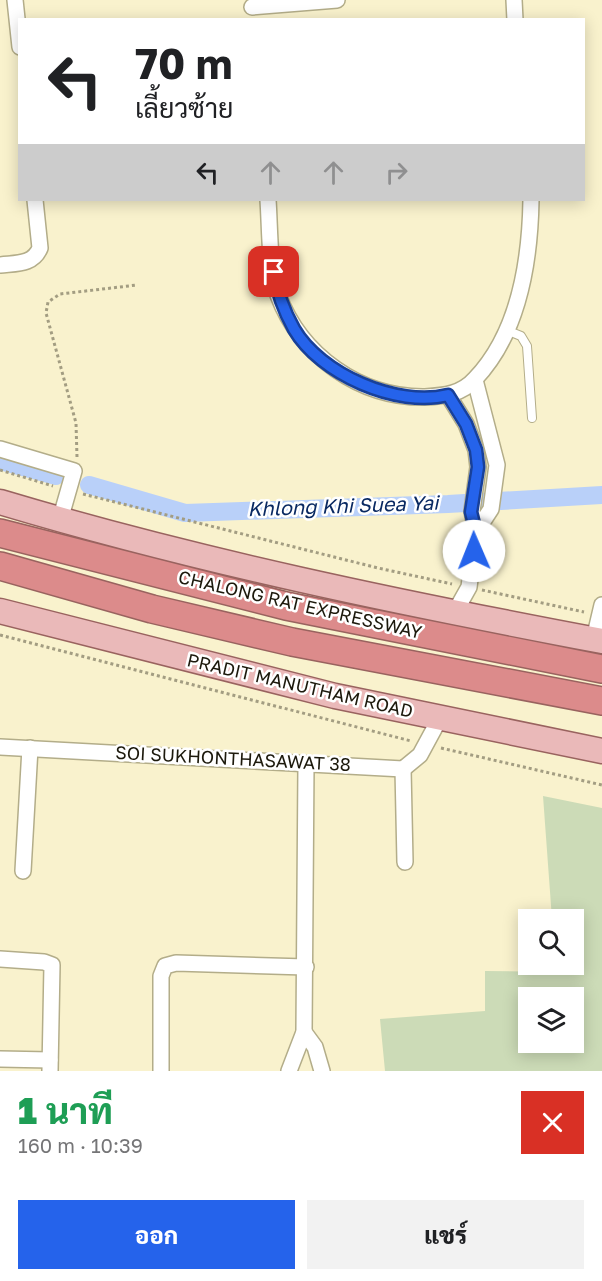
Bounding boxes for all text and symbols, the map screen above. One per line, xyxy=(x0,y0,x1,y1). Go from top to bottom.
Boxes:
text: 70 m xyxy=(135,38,232,88)
icon: left xyxy=(36,42,114,120)
text: เลี้ยวซ้าย xyxy=(135,92,233,124)
icon: left xyxy=(191,156,224,189)
icon: ahead xyxy=(254,156,287,189)
icon: ahead xyxy=(317,156,350,189)
icon: right xyxy=(380,156,413,189)
pin xyxy=(248,246,299,297)
icon: arrive xyxy=(257,255,290,288)
water label: Khlong Khi Suea Yai xyxy=(247,490,442,521)
position arrow xyxy=(442,519,506,583)
street label: CHALONG RAT EXPRESSWAY xyxy=(176,565,424,643)
street label: PRADIT MANUTHAM ROAD xyxy=(185,648,415,722)
street label: SOI SUKHONTHASAWAT 38 xyxy=(115,741,351,775)
map controls xyxy=(518,909,584,1053)
button: search xyxy=(518,909,584,975)
button: layers xyxy=(518,987,584,1053)
text: 1 นาที xyxy=(18,1089,113,1132)
button: close xyxy=(521,1091,584,1154)
text: 160 m · 10:39 xyxy=(18,1133,143,1157)
button: ออก xyxy=(18,1200,295,1269)
button: แชร์ xyxy=(307,1200,584,1269)

